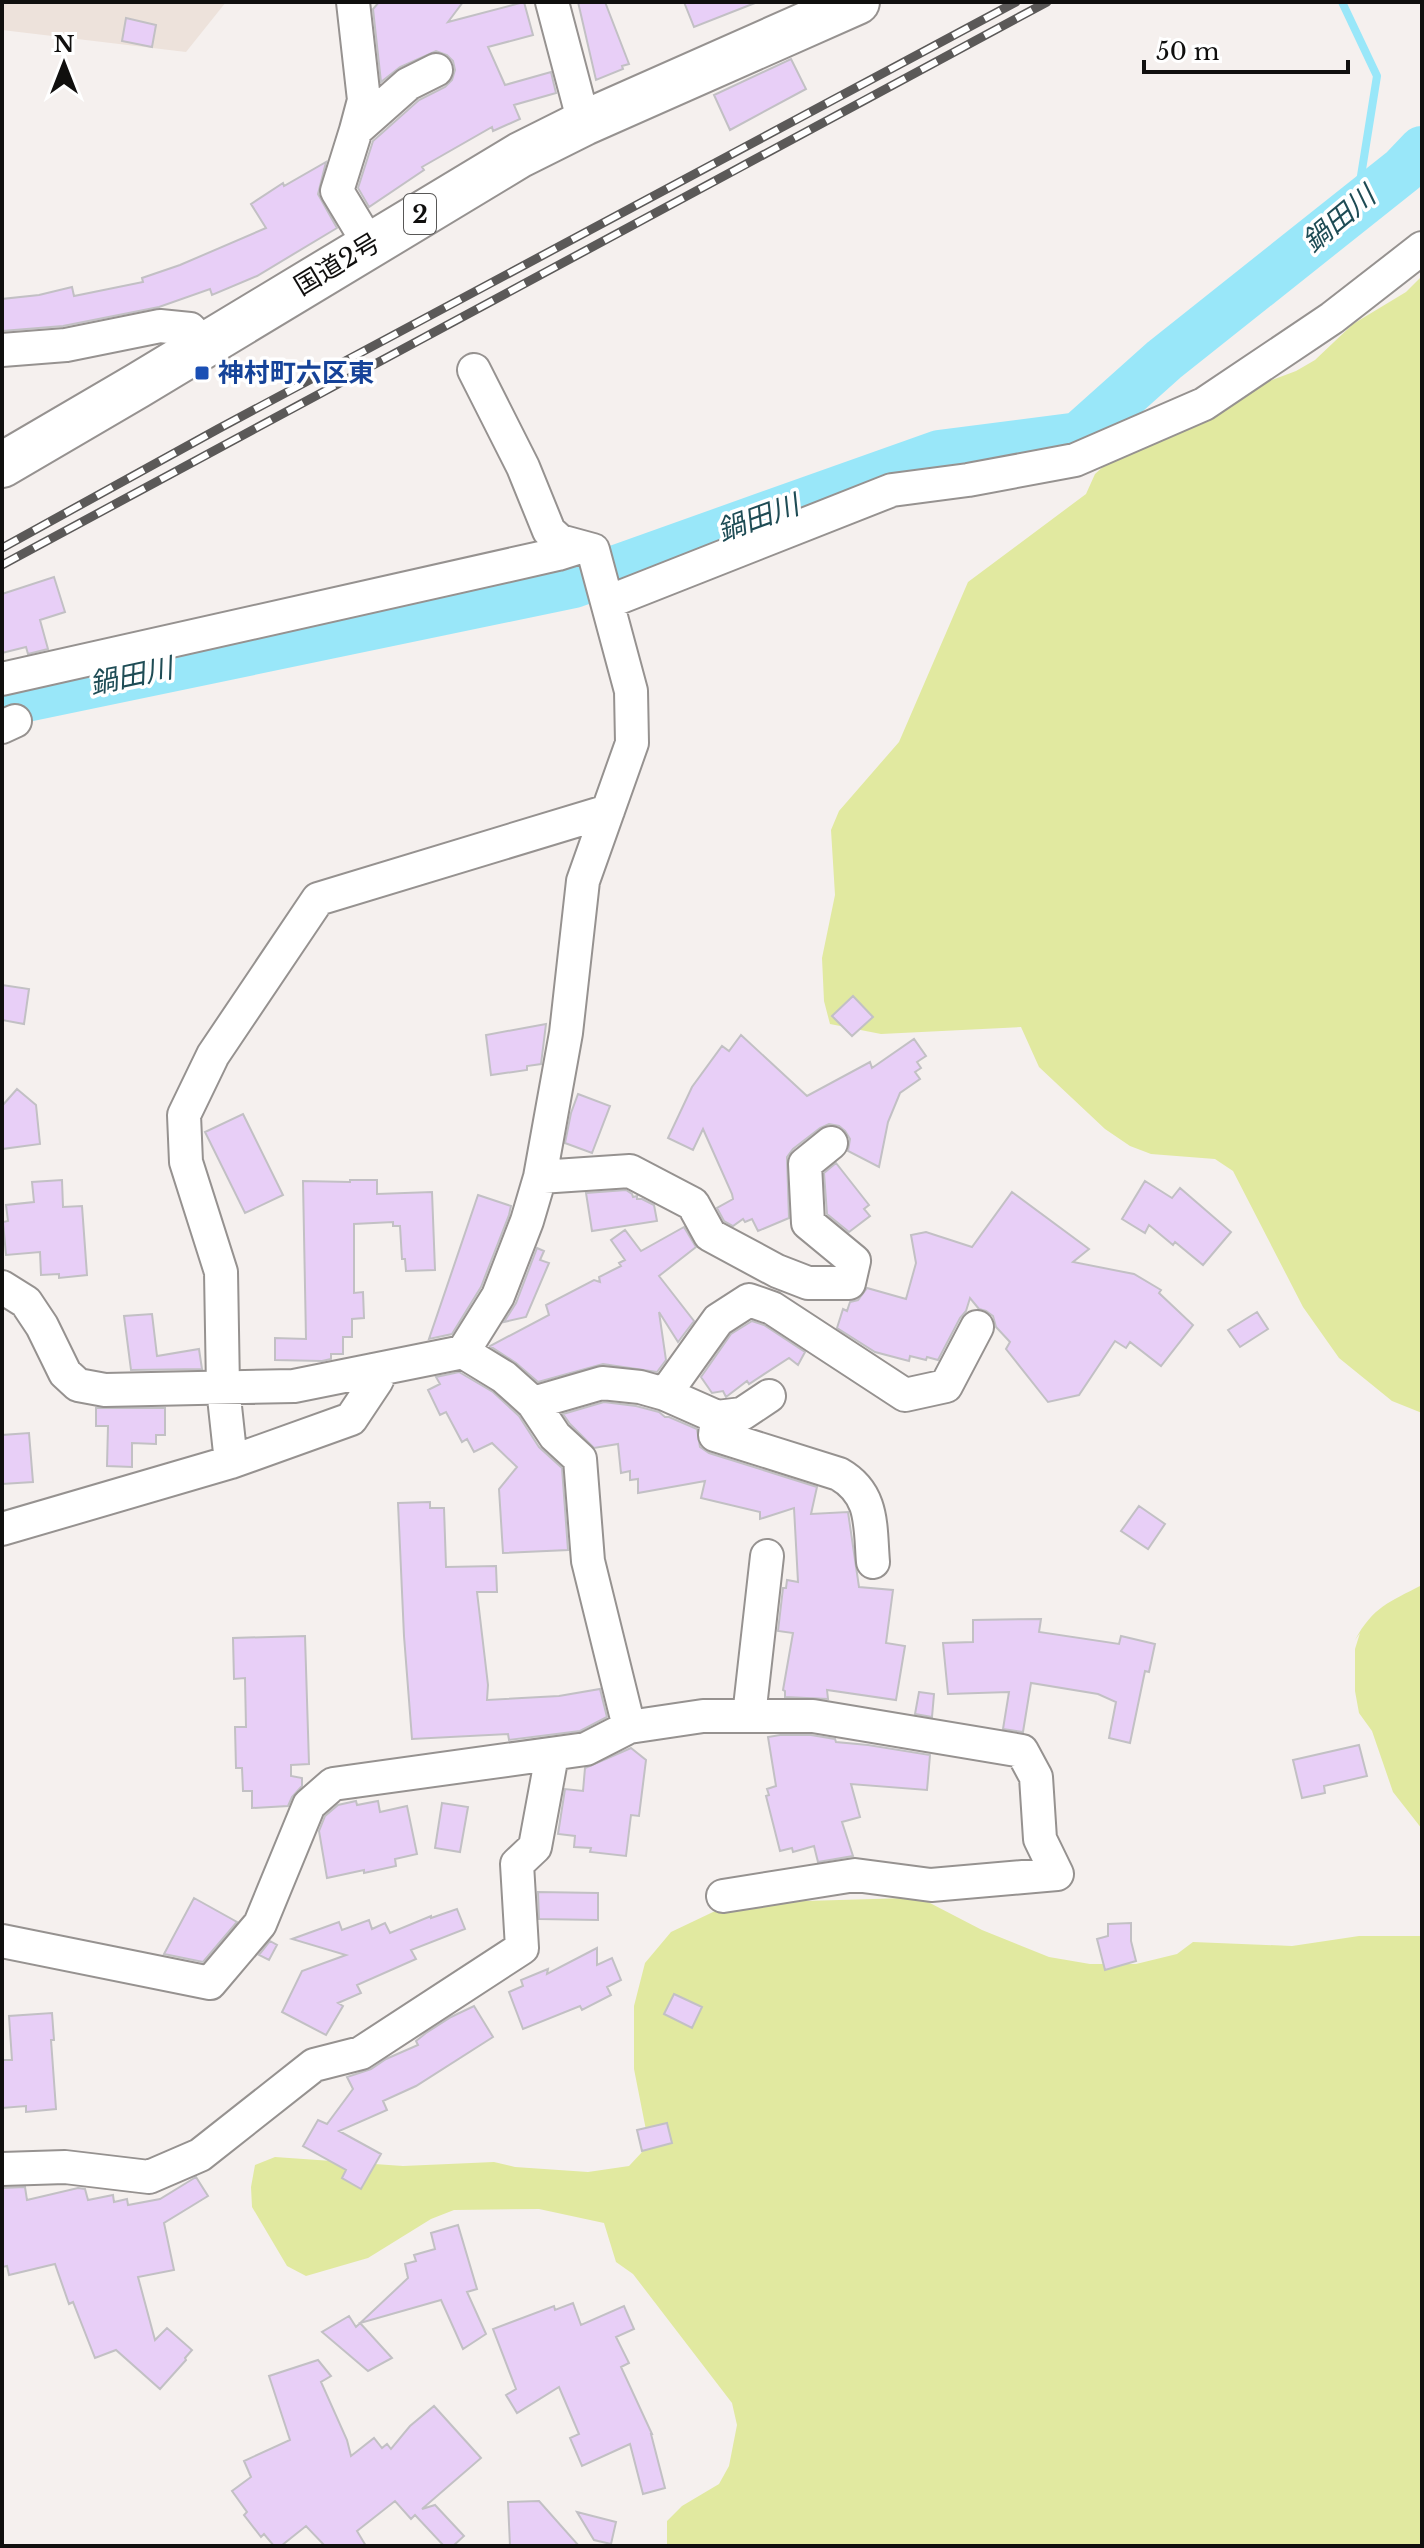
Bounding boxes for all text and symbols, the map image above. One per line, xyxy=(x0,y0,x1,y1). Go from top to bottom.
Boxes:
north arrow xyxy=(24,24,104,104)
scale bar xyxy=(1144,24,1348,74)
text: N xyxy=(54,31,75,58)
text: 50 m xyxy=(1156,37,1220,66)
water label: 鍋田川 xyxy=(1296,177,1385,259)
road number: 2 xyxy=(404,194,436,234)
street label: 国道2号 xyxy=(288,226,386,302)
place label: 神村町六区東 xyxy=(218,357,374,389)
marker: 神村町六区東 xyxy=(193,364,211,382)
water label: 鍋田川 xyxy=(713,486,806,549)
water label: 鍋田川 xyxy=(86,650,179,702)

